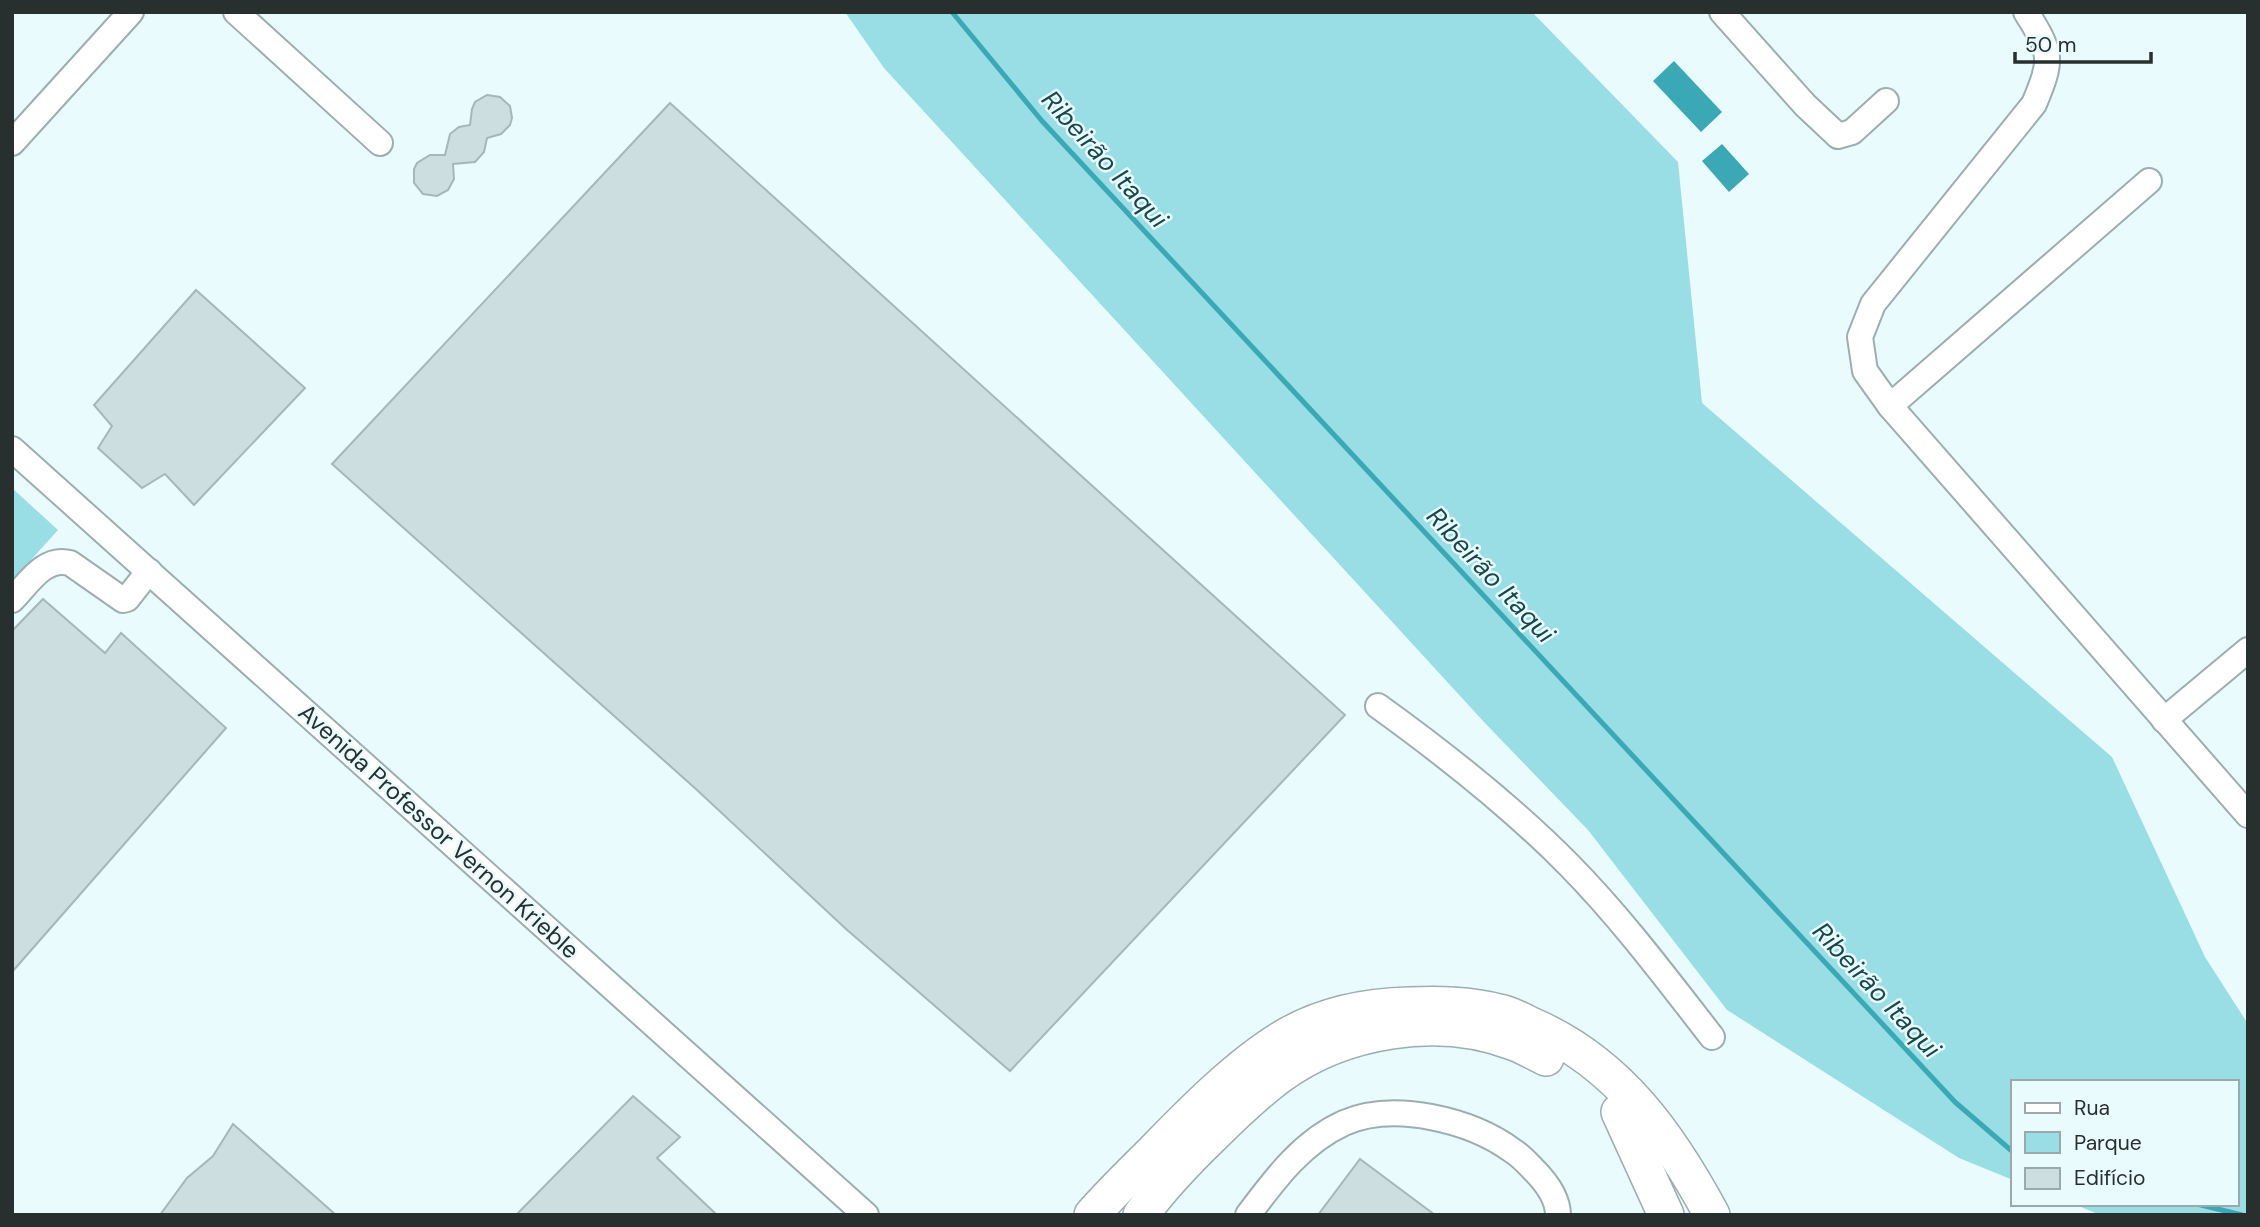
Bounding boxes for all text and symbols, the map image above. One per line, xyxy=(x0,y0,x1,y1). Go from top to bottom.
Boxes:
scale bar xyxy=(2015,21,2152,65)
text: 50 m xyxy=(2025,31,2076,59)
water label: Ribeirão Itaqui xyxy=(1034,83,1176,235)
water label: Ribeirão Itaqui xyxy=(1419,500,1563,651)
street label: Avenida Professor Vernon Krieble xyxy=(292,697,586,965)
water label: Ribeirão Itaqui xyxy=(1805,915,1949,1066)
legend xyxy=(2011,1080,2239,1206)
text: Rua xyxy=(2074,1094,2110,1122)
text: Parque xyxy=(2074,1129,2142,1157)
text: Edifício xyxy=(2074,1164,2145,1192)

